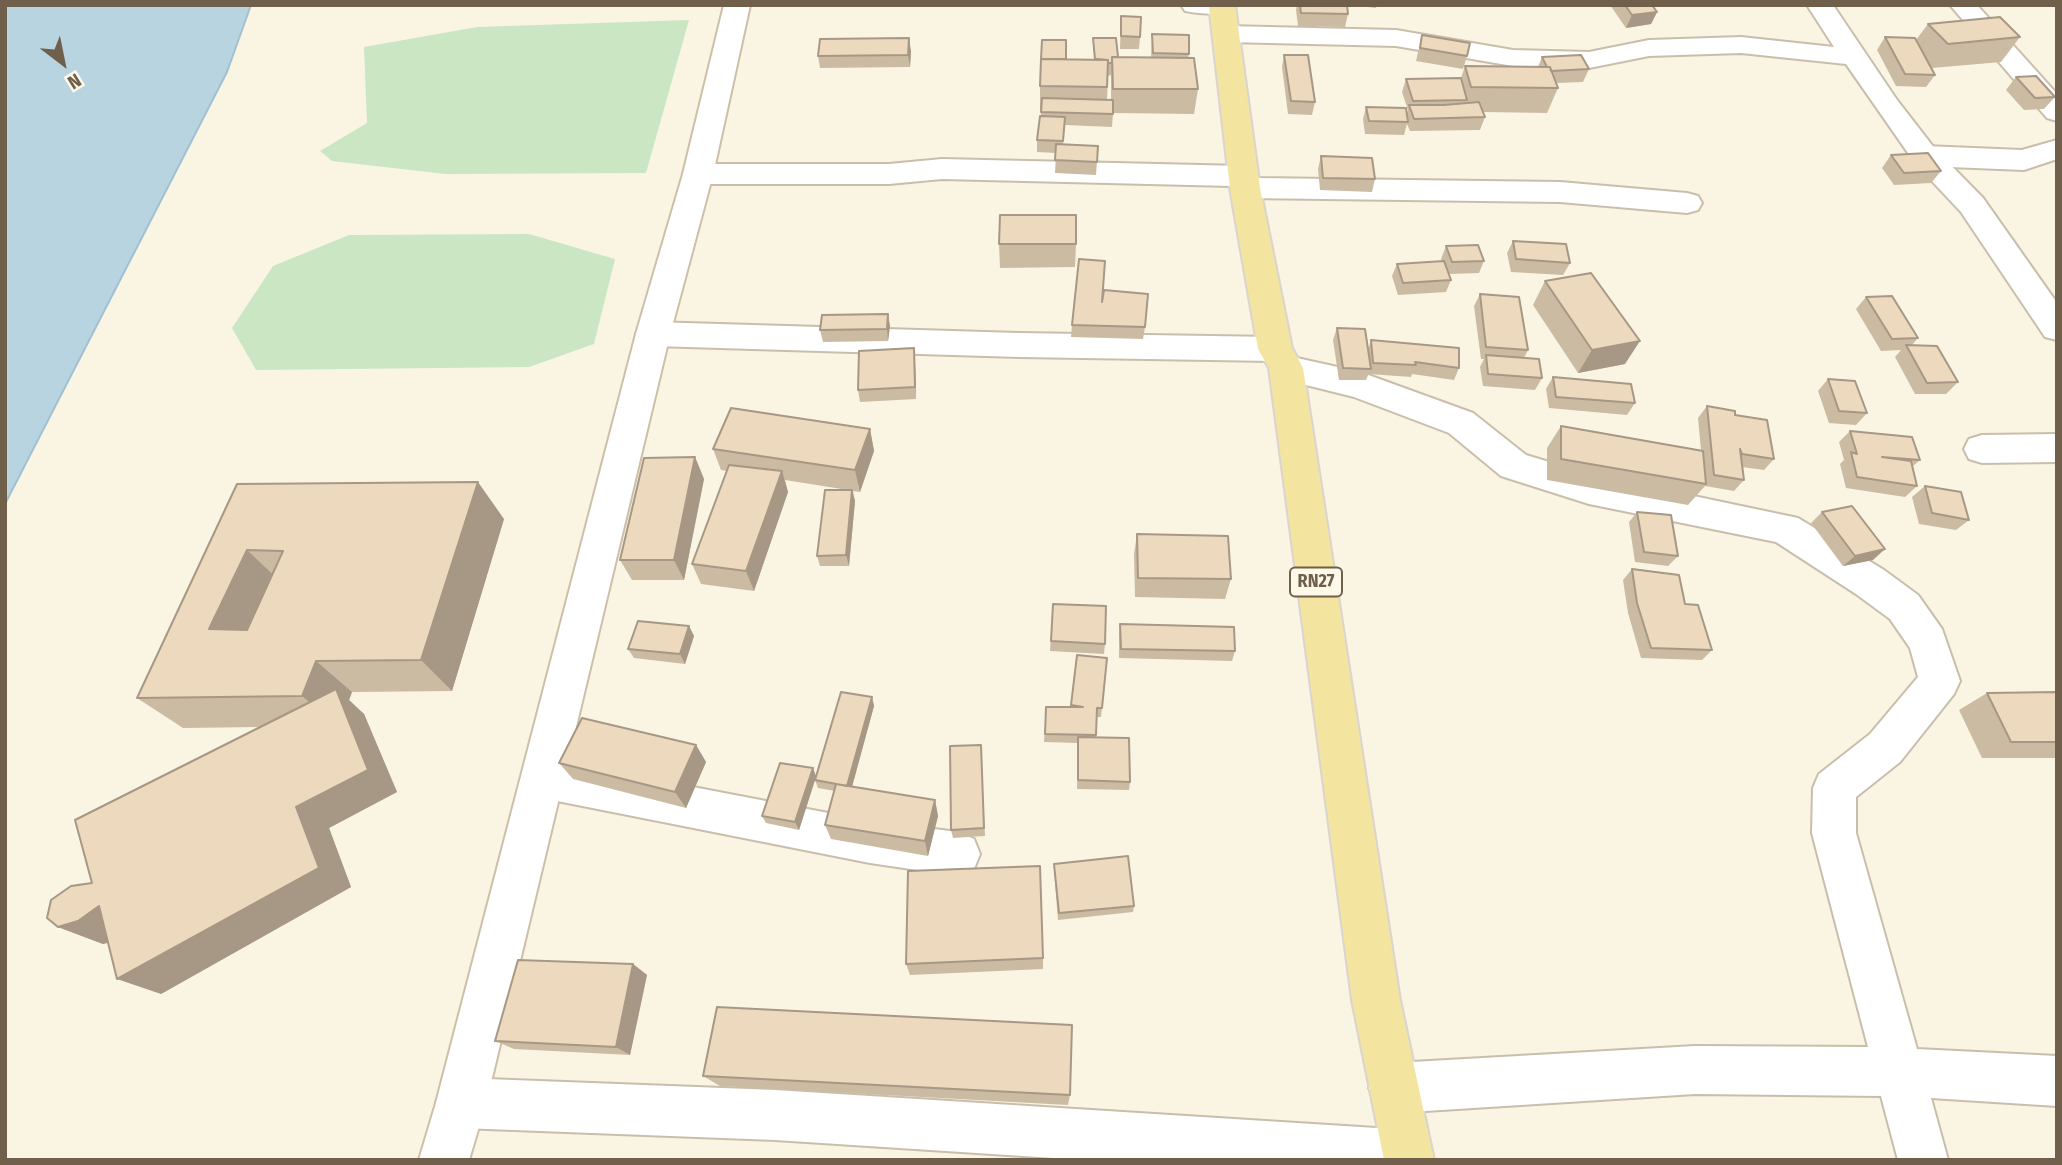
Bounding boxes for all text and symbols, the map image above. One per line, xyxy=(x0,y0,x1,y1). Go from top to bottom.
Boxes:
north arrow xyxy=(28,28,98,98)
text: N xyxy=(63,68,85,94)
road number: RN27 xyxy=(1290,568,1342,596)

